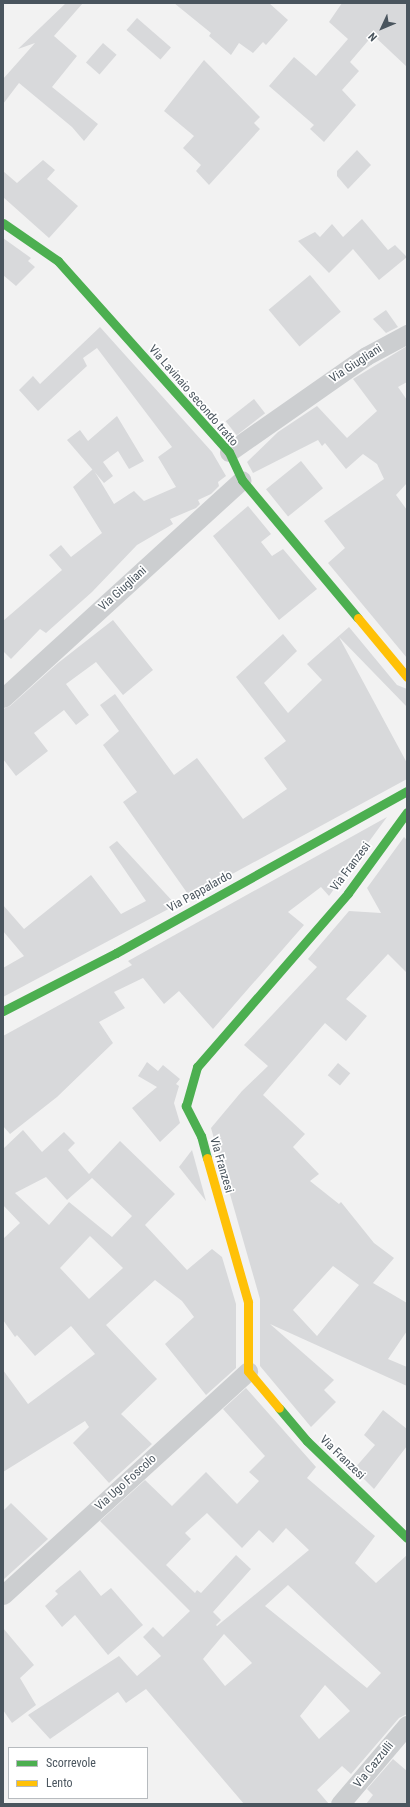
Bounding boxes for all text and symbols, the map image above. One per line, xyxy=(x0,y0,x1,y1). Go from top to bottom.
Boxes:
north arrow xyxy=(362,8,402,48)
text: N xyxy=(366,30,380,44)
street label: Via Lavinaio secondo tratto xyxy=(145,342,241,450)
street label: Via Giugliani xyxy=(327,342,385,386)
street label: Via Giugliani xyxy=(96,564,150,614)
street label: Via Franzesi xyxy=(328,840,374,894)
street label: Via Pappalardo xyxy=(165,868,235,916)
street label: Via Franzesi xyxy=(206,1135,236,1195)
street label: Via Franzesi xyxy=(316,1433,368,1483)
street label: Via Ugo Foscolo xyxy=(93,1452,159,1514)
street label: Via Cazzulli xyxy=(351,1739,397,1791)
legend xyxy=(8,1747,148,1799)
text: Scorrevole xyxy=(46,1756,96,1770)
text: Lento xyxy=(46,1776,73,1790)

